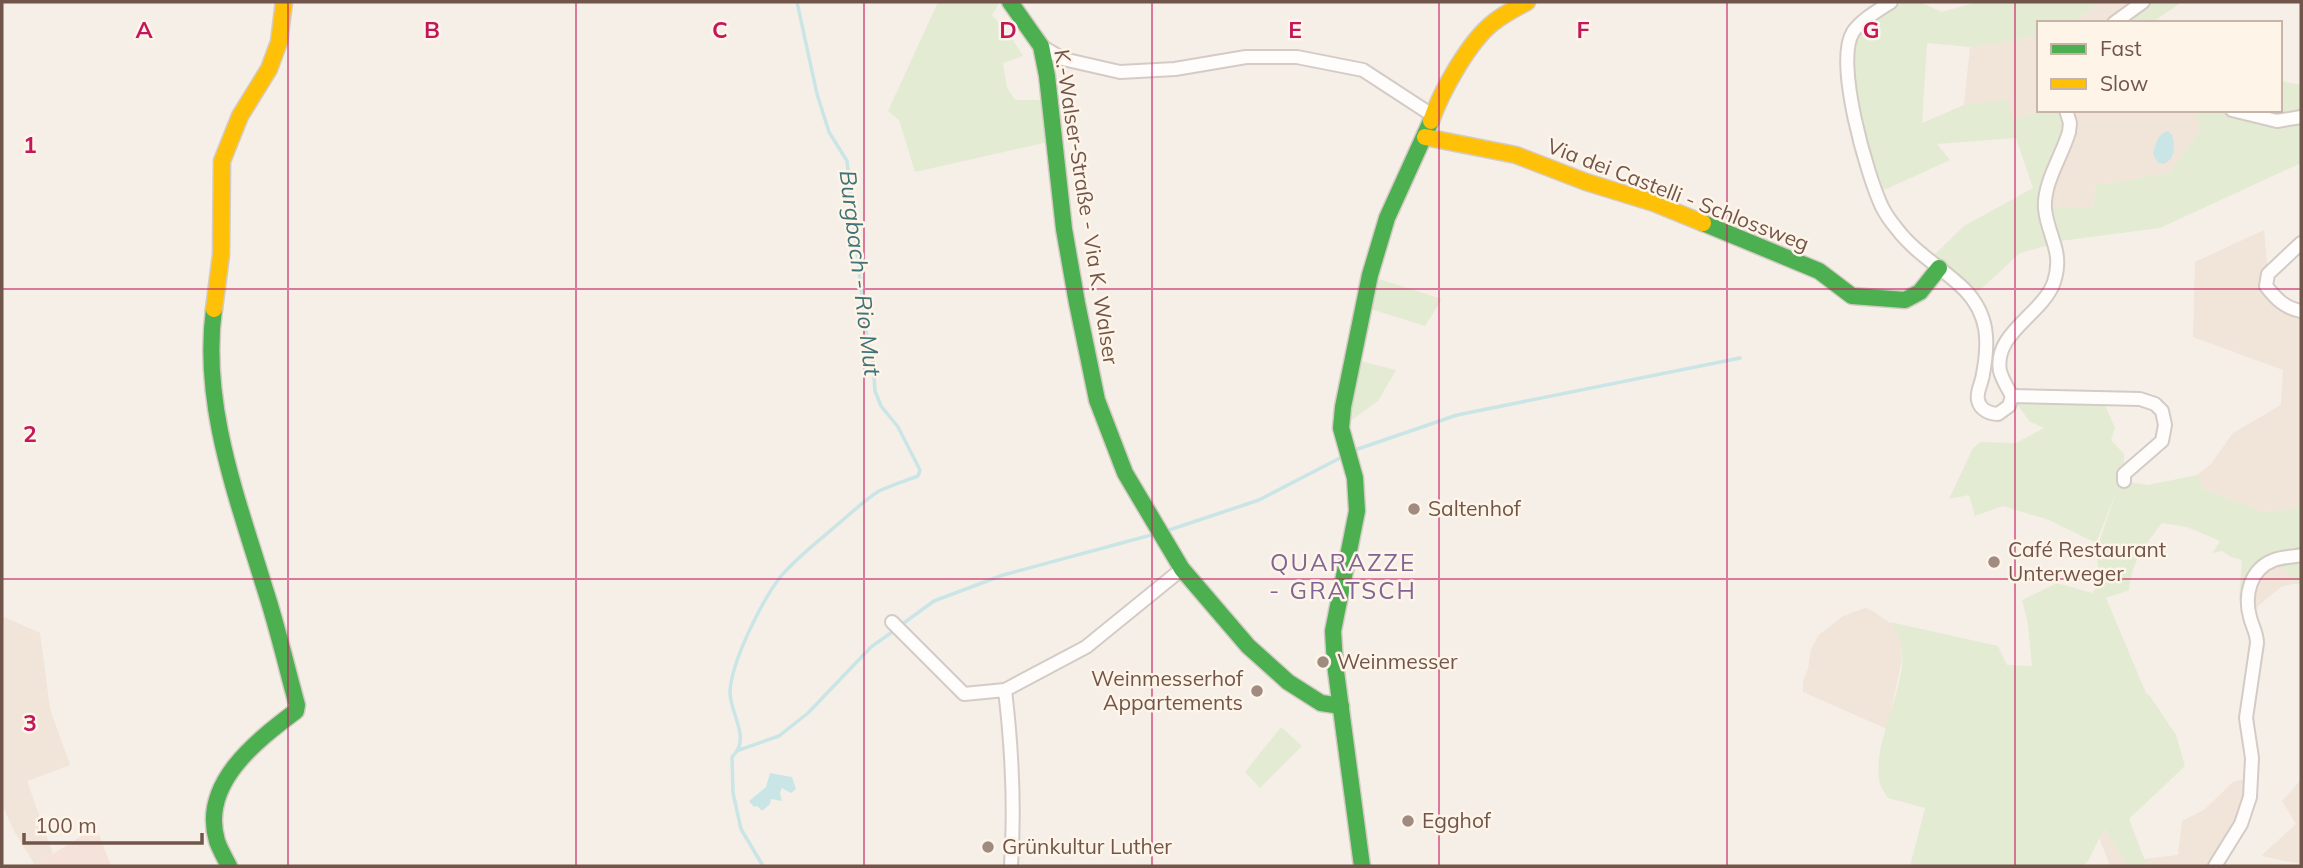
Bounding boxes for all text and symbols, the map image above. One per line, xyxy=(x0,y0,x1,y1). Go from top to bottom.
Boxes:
text: A xyxy=(135,15,153,44)
text: B xyxy=(424,15,440,44)
text: C xyxy=(712,15,728,44)
text: D xyxy=(999,15,1017,44)
text: E xyxy=(1288,15,1302,44)
text: F xyxy=(1576,15,1590,44)
text: G xyxy=(1862,15,1880,44)
legend xyxy=(2037,21,2282,112)
text: Fast xyxy=(2100,35,2142,61)
street label: K.-Walser-Straße - Via K. Walser xyxy=(1049,47,1125,367)
text: Slow xyxy=(2100,70,2148,96)
text: 1 xyxy=(23,130,37,159)
street label: Via dei Castelli - Schlossweg xyxy=(1544,132,1813,256)
water label: Burgbach - Rio Mut xyxy=(833,168,888,378)
text: 2 xyxy=(23,419,37,448)
place label: Saltenhof xyxy=(1428,495,1522,521)
marker: Saltenhof xyxy=(1406,501,1422,517)
place label: Café Restaurant Unterweger xyxy=(2008,536,2166,586)
district label: QUARAZZE - GRATSCH xyxy=(1269,547,1417,605)
marker: Café Restaurant Unterweger xyxy=(1986,554,2002,570)
place label: Weinmesser xyxy=(1337,648,1458,674)
marker: Weinmesser xyxy=(1315,654,1331,670)
place label: Weinmesserhof Appartements xyxy=(1091,665,1244,715)
marker: Weinmesserhof Appartements xyxy=(1249,683,1265,699)
text: 3 xyxy=(23,708,37,737)
scale bar xyxy=(24,802,203,846)
place label: Egghof xyxy=(1422,807,1492,833)
text: 100 m xyxy=(35,812,97,838)
marker: Egghof xyxy=(1400,813,1416,829)
place label: Grünkultur Luther xyxy=(1002,833,1172,859)
marker: Grünkultur Luther xyxy=(980,839,996,855)

